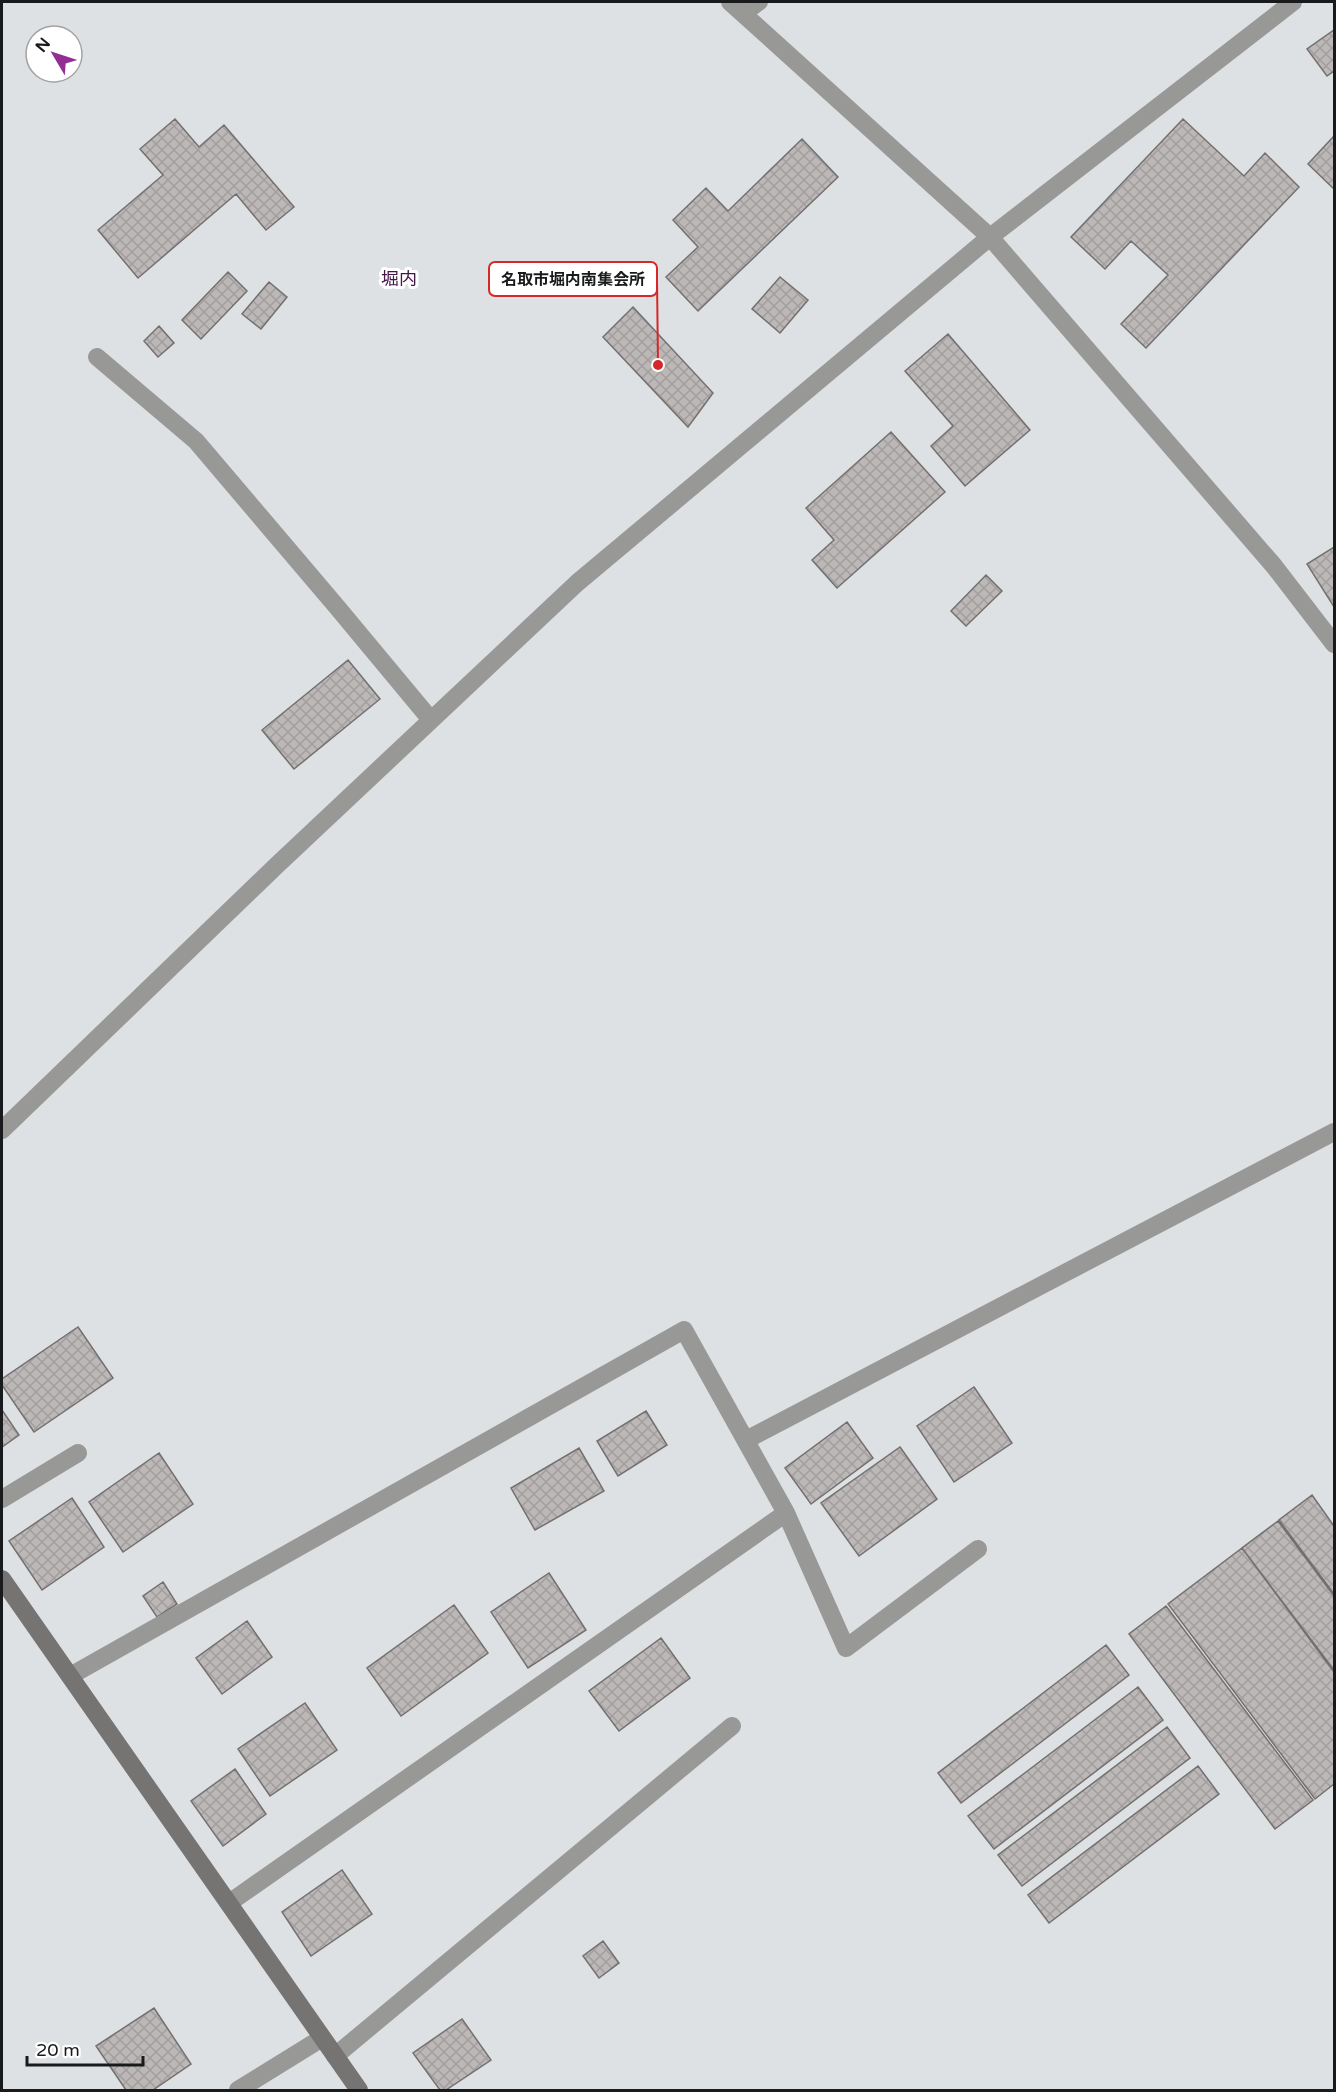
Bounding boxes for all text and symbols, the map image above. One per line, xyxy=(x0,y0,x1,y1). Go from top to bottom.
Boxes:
north arrow xyxy=(24,24,84,84)
text: N xyxy=(31,34,55,56)
callout: 名取市堀内南集会所 xyxy=(489,262,657,296)
district label: 堀内 xyxy=(381,268,417,290)
text: 名取市堀内南集会所 xyxy=(501,270,645,290)
scale bar xyxy=(27,2029,142,2067)
text: 20 m xyxy=(36,2039,80,2061)

